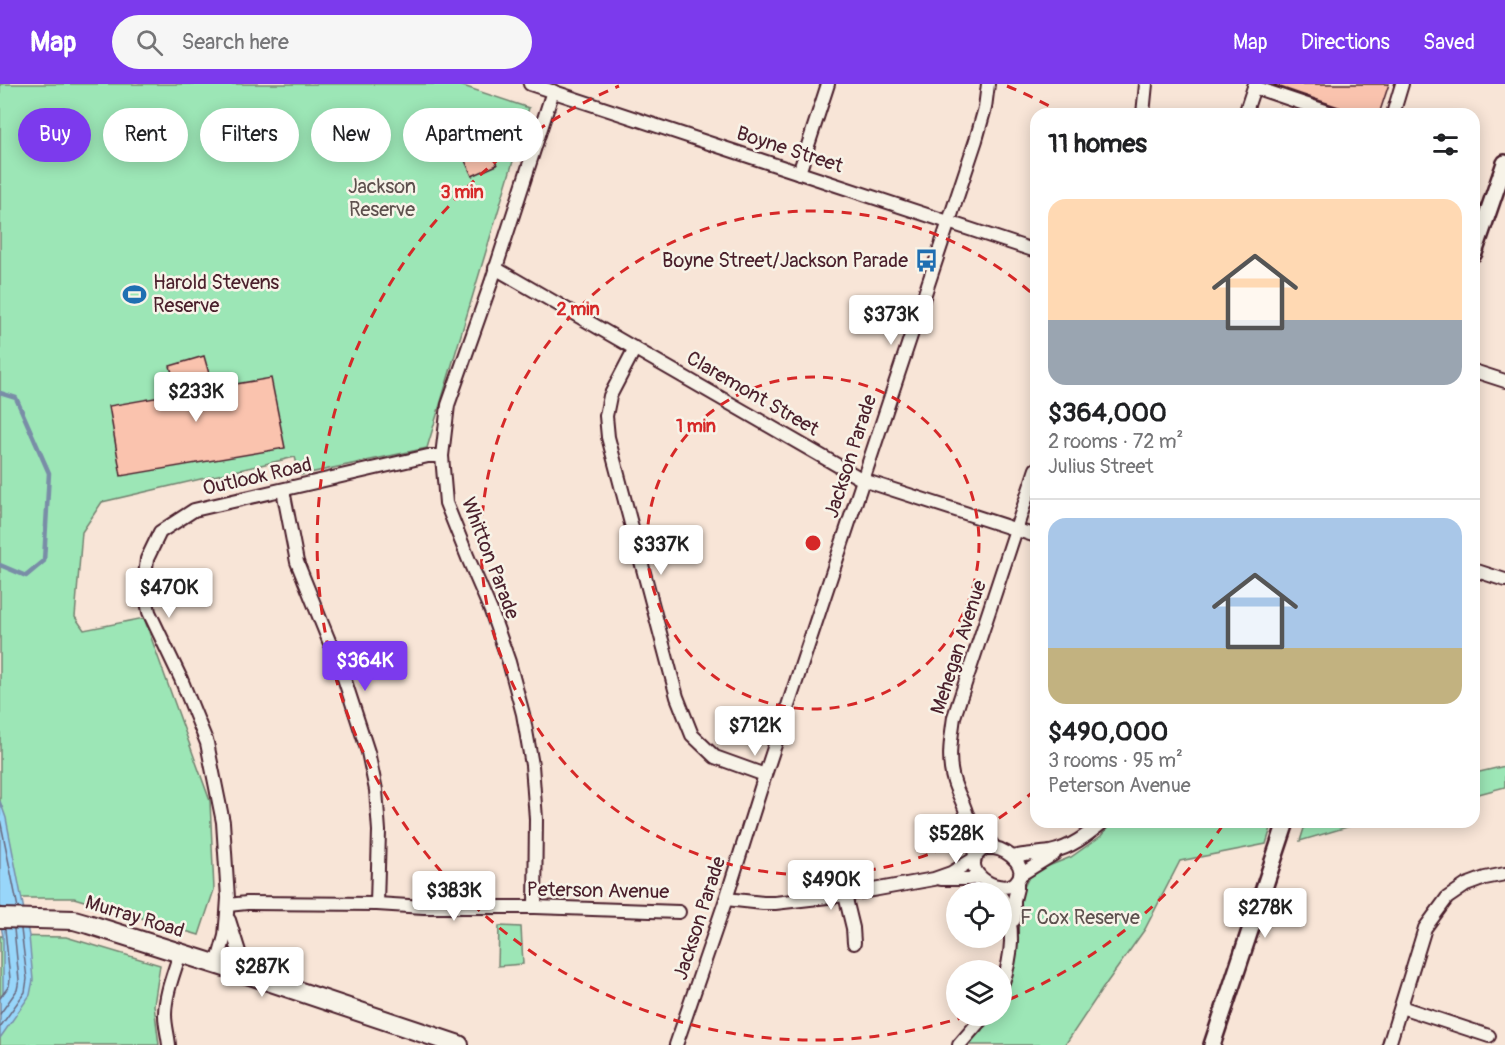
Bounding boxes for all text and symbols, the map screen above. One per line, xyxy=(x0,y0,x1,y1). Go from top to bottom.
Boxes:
search box xyxy=(112,15,532,69)
text: Map xyxy=(30,25,76,60)
icon: search xyxy=(133,26,166,59)
text: Search here xyxy=(181,28,289,56)
text: Map xyxy=(1233,29,1268,56)
text: Directions xyxy=(1301,29,1390,56)
text: Saved xyxy=(1423,29,1475,56)
chip: Buy xyxy=(18,108,91,162)
chip: Rent xyxy=(103,108,188,162)
chip: Filters xyxy=(200,108,299,162)
chip: New xyxy=(311,108,391,162)
chip: Apartment xyxy=(403,108,543,162)
street label: Boyne Street xyxy=(733,121,847,179)
text: 11 homes xyxy=(1048,128,1147,160)
icon: filters xyxy=(1429,128,1462,161)
park label: Jackson Reserve xyxy=(348,174,416,222)
text: 3 min xyxy=(440,181,484,204)
icon: home xyxy=(1201,238,1309,346)
bus stop icon: Boyne Street/Jackson Parade xyxy=(913,247,939,273)
place label: Boyne Street/Jackson Parade xyxy=(662,248,908,273)
place label: Harold Stevens Reserve xyxy=(153,270,279,318)
sports icon: Harold Stevens Reserve xyxy=(122,281,148,307)
pin: $373K xyxy=(849,295,933,346)
text: 2 min xyxy=(556,298,600,321)
text: $373K xyxy=(863,302,919,327)
street label: Claremont Street xyxy=(682,345,824,442)
pin: $233K xyxy=(154,372,238,423)
text: $233K xyxy=(168,379,224,404)
street label: Jackson Parade xyxy=(819,391,882,521)
text: $364,000 xyxy=(1048,397,1167,429)
text: 1 min xyxy=(676,415,716,438)
text: 2 rooms · 72 m² xyxy=(1048,429,1183,454)
street label: Outlook Road xyxy=(200,452,314,501)
text: Julius Street xyxy=(1048,454,1154,479)
street label: Whitton Parade xyxy=(456,494,525,623)
pin: $337K xyxy=(619,525,703,576)
text: $337K xyxy=(633,532,689,557)
centre of rings xyxy=(803,533,823,553)
icon: home xyxy=(1201,557,1309,665)
pin: $470K xyxy=(127,568,211,619)
text: $470K xyxy=(140,575,198,600)
street label: Mehegan Avenue xyxy=(925,577,992,717)
pin: $364K xyxy=(323,641,407,692)
text: $364K xyxy=(336,648,394,673)
pin: $712K xyxy=(713,706,797,757)
text: $712K xyxy=(729,713,781,738)
text: $490,000 xyxy=(1048,716,1168,748)
text: 3 rooms · 95 m² xyxy=(1048,748,1183,773)
text: Peterson Avenue xyxy=(1048,773,1191,798)
pin: $528K xyxy=(914,814,998,865)
text: $528K xyxy=(929,821,984,846)
street label: Jackson Parade xyxy=(668,853,731,983)
pin: $490K xyxy=(789,860,873,911)
text: $490K xyxy=(802,867,860,892)
pin: $383K xyxy=(412,871,496,922)
street label: Peterson Avenue xyxy=(526,877,670,904)
text: $383K xyxy=(426,878,482,903)
map controls xyxy=(946,882,1012,1026)
button: locate xyxy=(946,882,1012,948)
pin: $278K xyxy=(1223,888,1307,939)
street label: Murray Road xyxy=(82,890,187,943)
text: $278K xyxy=(1238,895,1292,920)
park label: F Cox Reserve xyxy=(1020,905,1140,930)
pin: $287K xyxy=(220,947,304,998)
text: $287K xyxy=(235,954,289,979)
button: layers xyxy=(946,960,1012,1026)

